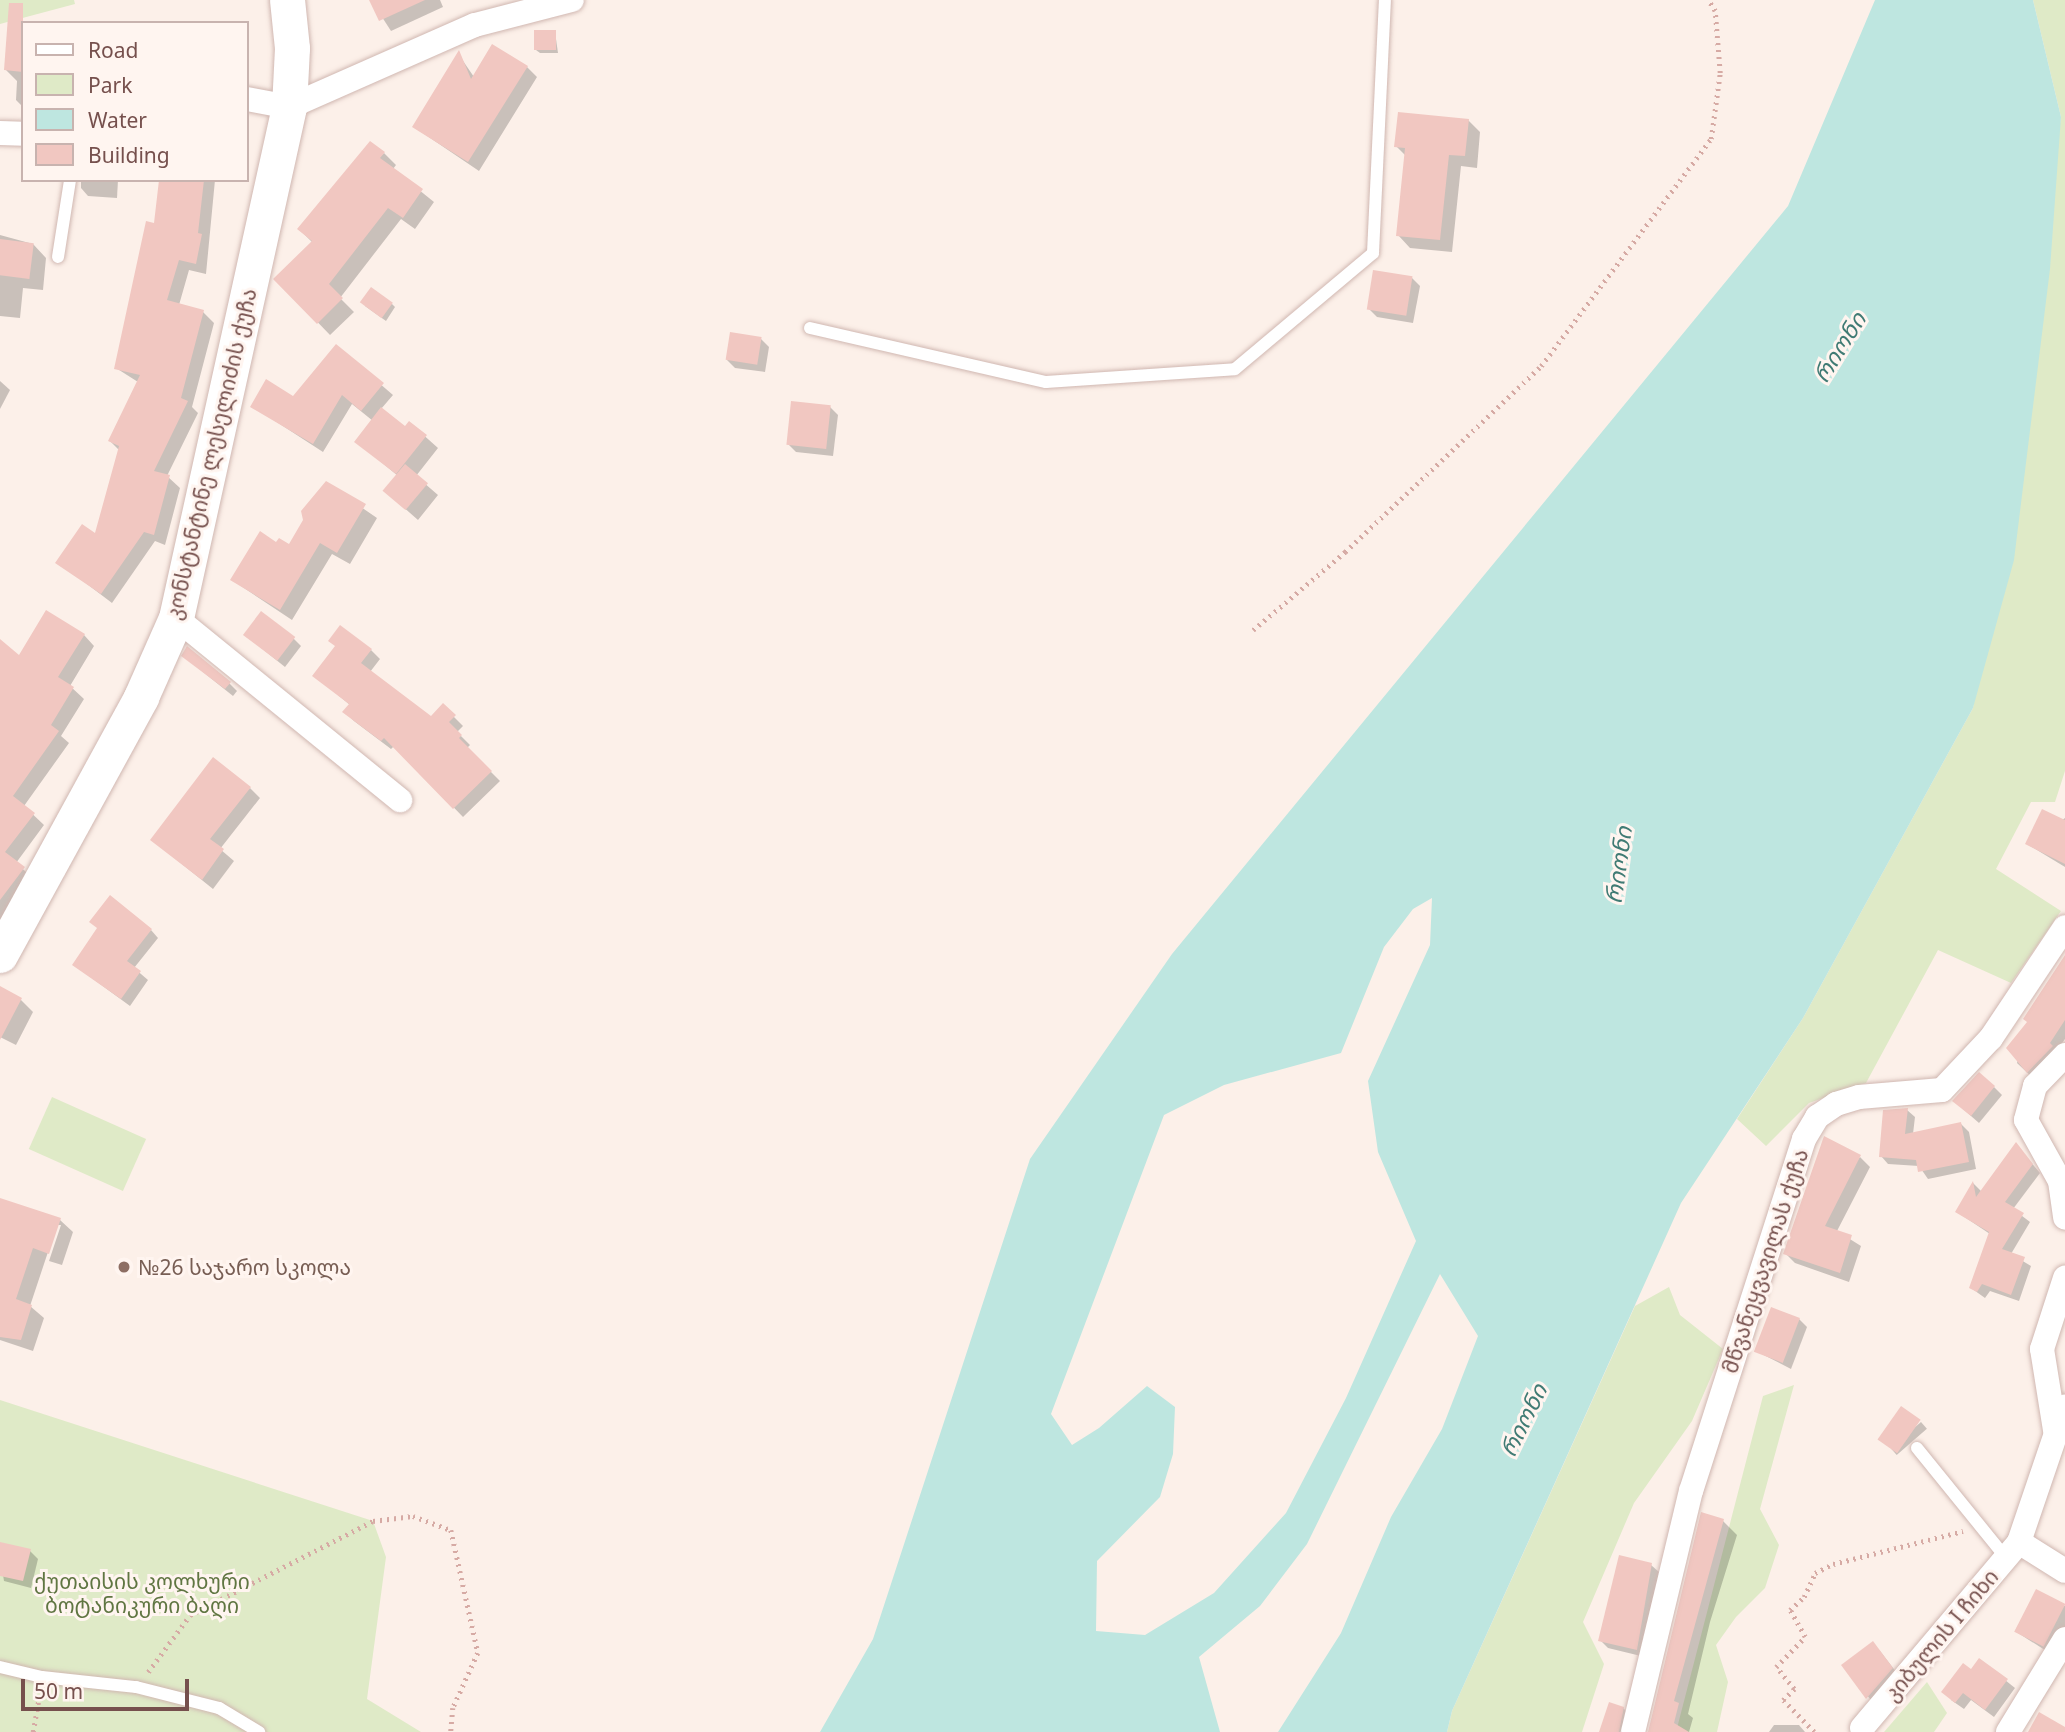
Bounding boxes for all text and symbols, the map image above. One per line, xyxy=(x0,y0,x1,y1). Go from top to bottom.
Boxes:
legend xyxy=(21,21,248,182)
text: Road xyxy=(88,36,138,64)
text: Park xyxy=(88,71,132,99)
text: Water xyxy=(88,106,147,134)
text: Building xyxy=(88,141,170,169)
street label: კონსტანტინე ლესელიძის ქუჩა xyxy=(161,286,261,622)
water label: რიონი xyxy=(1807,307,1871,387)
water label: რიონი xyxy=(1599,825,1637,905)
street label: მწვანეყვავილას ქუჩა xyxy=(1717,1146,1813,1376)
place label: №26 საჯარო სკოლა xyxy=(138,1254,351,1280)
marker: №26 საჯარო სკოლა xyxy=(116,1259,132,1275)
water label: რიონი xyxy=(1494,1379,1552,1461)
street label: კიბულის I ჩიხი xyxy=(1879,1564,2003,1706)
park label: ქუთაისის კოლხური ბოტანიკური ბაღი xyxy=(34,1568,250,1618)
scale bar xyxy=(24,1666,192,1710)
text: 50 m xyxy=(34,1677,83,1705)

